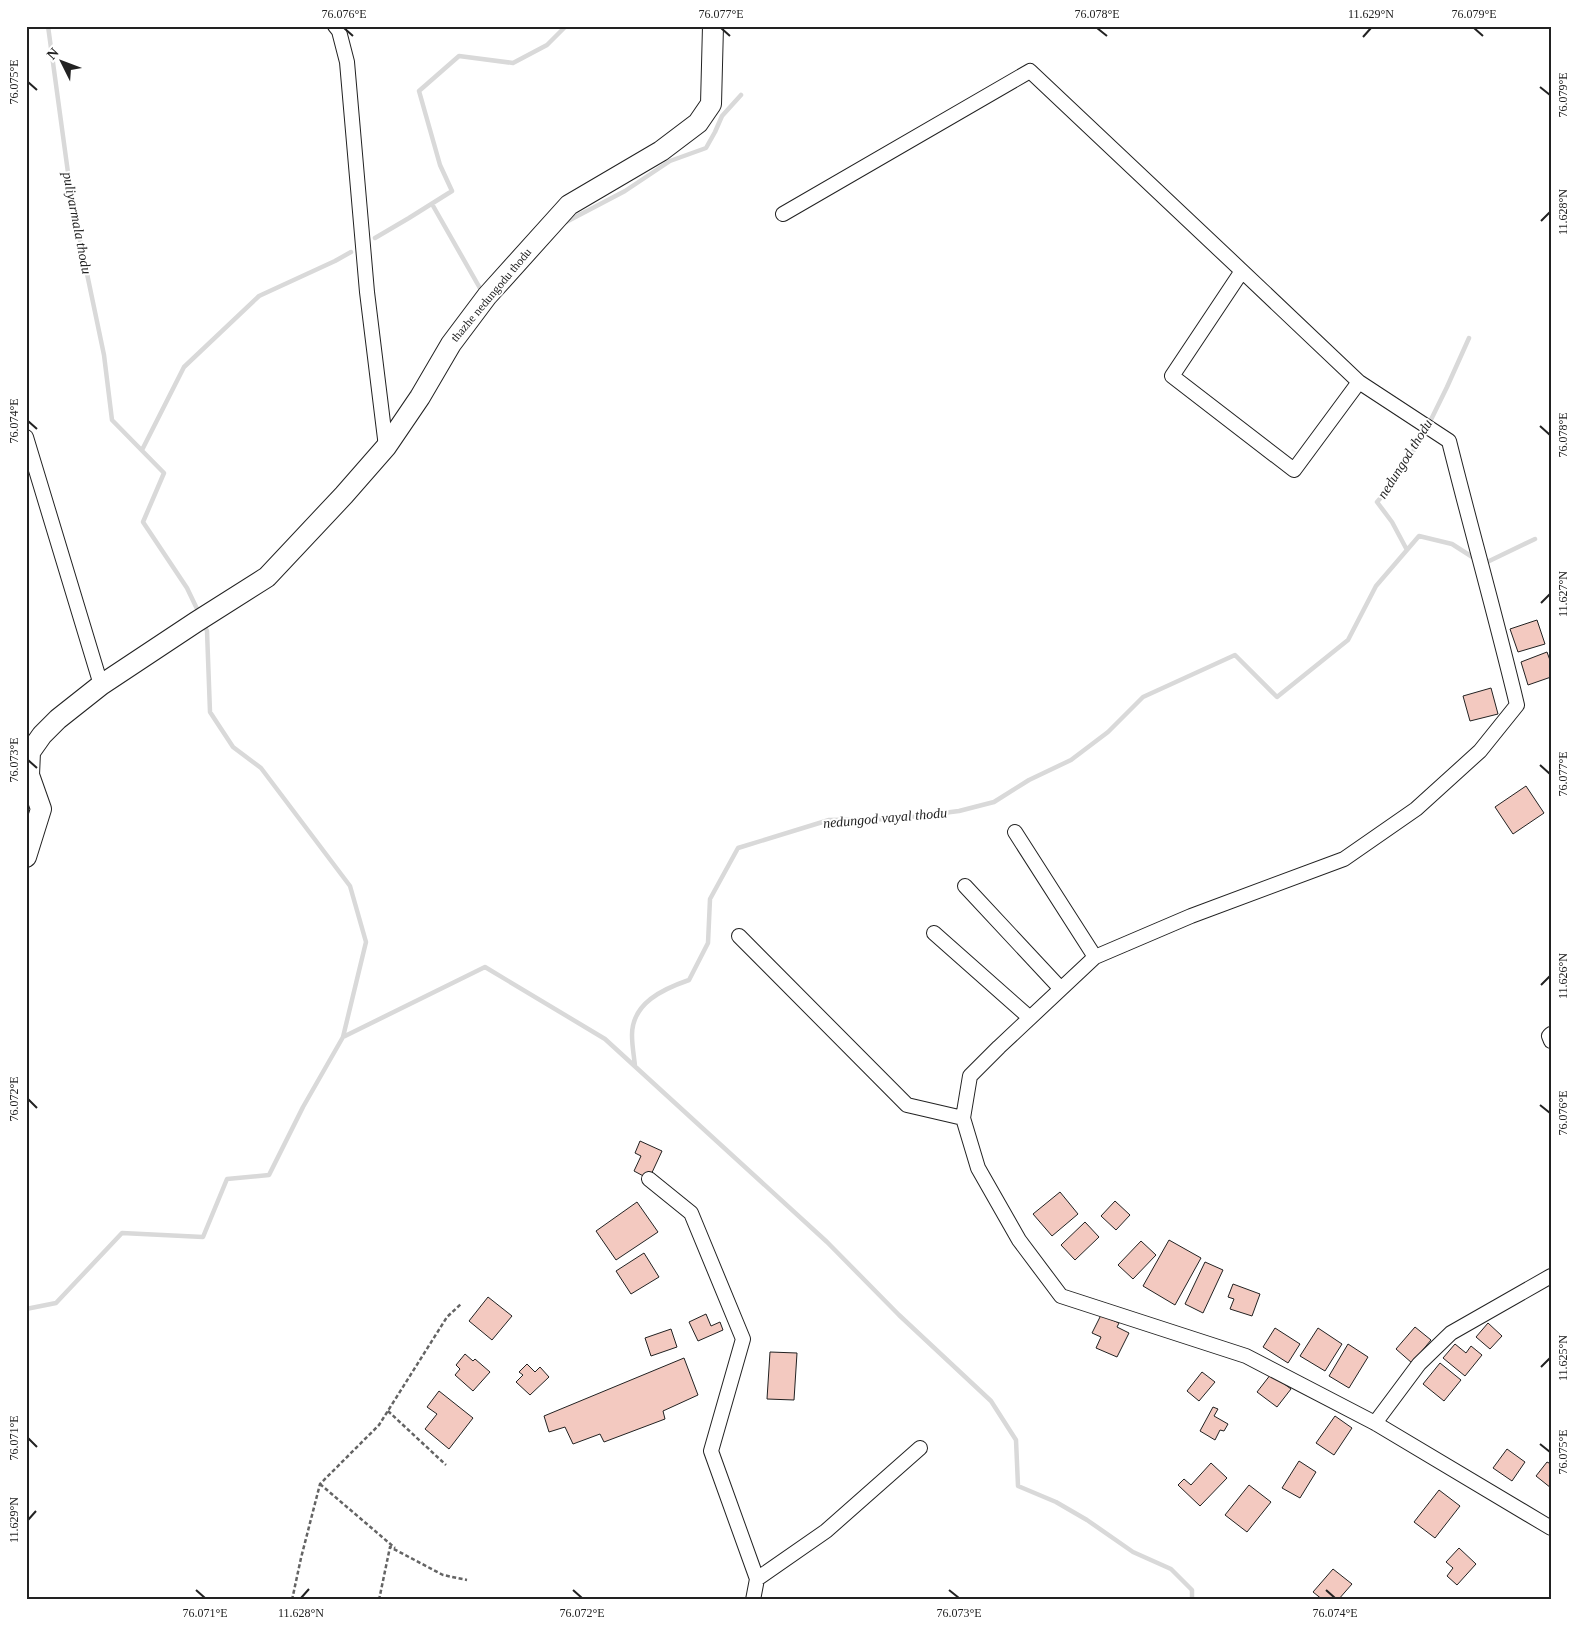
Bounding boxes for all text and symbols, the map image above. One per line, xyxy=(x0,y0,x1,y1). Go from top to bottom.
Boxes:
text: 76.076°E xyxy=(321,7,367,21)
text: 76.077°E xyxy=(698,7,744,21)
text: 76.078°E xyxy=(1074,7,1120,21)
text: 11.629°N xyxy=(1348,7,1394,21)
text: 76.079°E xyxy=(1451,7,1497,21)
north arrow xyxy=(38,38,88,88)
text: N xyxy=(44,45,62,62)
text: 76.075°E xyxy=(7,59,21,105)
text: 76.079°E xyxy=(1556,72,1570,118)
water label: puliyarmala thodu xyxy=(60,170,94,275)
text: 11.628°N xyxy=(1556,189,1570,235)
street label: thazhe nedungodu thodu xyxy=(448,245,534,345)
text: 76.074°E xyxy=(7,398,21,444)
text: 76.078°E xyxy=(1556,412,1570,458)
water label: nedungod thodu xyxy=(1375,417,1435,501)
text: 11.627°N xyxy=(1556,571,1570,617)
text: 76.073°E xyxy=(7,737,21,783)
text: 76.077°E xyxy=(1556,751,1570,797)
water label: nedungod vayal thodu xyxy=(822,805,948,831)
text: 11.626°N xyxy=(1556,953,1570,999)
text: 76.072°E xyxy=(7,1076,21,1122)
text: 76.076°E xyxy=(1556,1090,1570,1136)
text: 11.625°N xyxy=(1556,1335,1570,1381)
text: 76.071°E xyxy=(7,1415,21,1461)
text: 76.075°E xyxy=(1556,1429,1570,1475)
text: 11.629°N xyxy=(7,1497,21,1543)
text: 76.071°E xyxy=(182,1606,228,1620)
text: 11.628°N xyxy=(278,1606,324,1620)
text: 76.072°E xyxy=(559,1606,605,1620)
text: 76.073°E xyxy=(936,1606,982,1620)
text: 76.074°E xyxy=(1312,1606,1358,1620)

